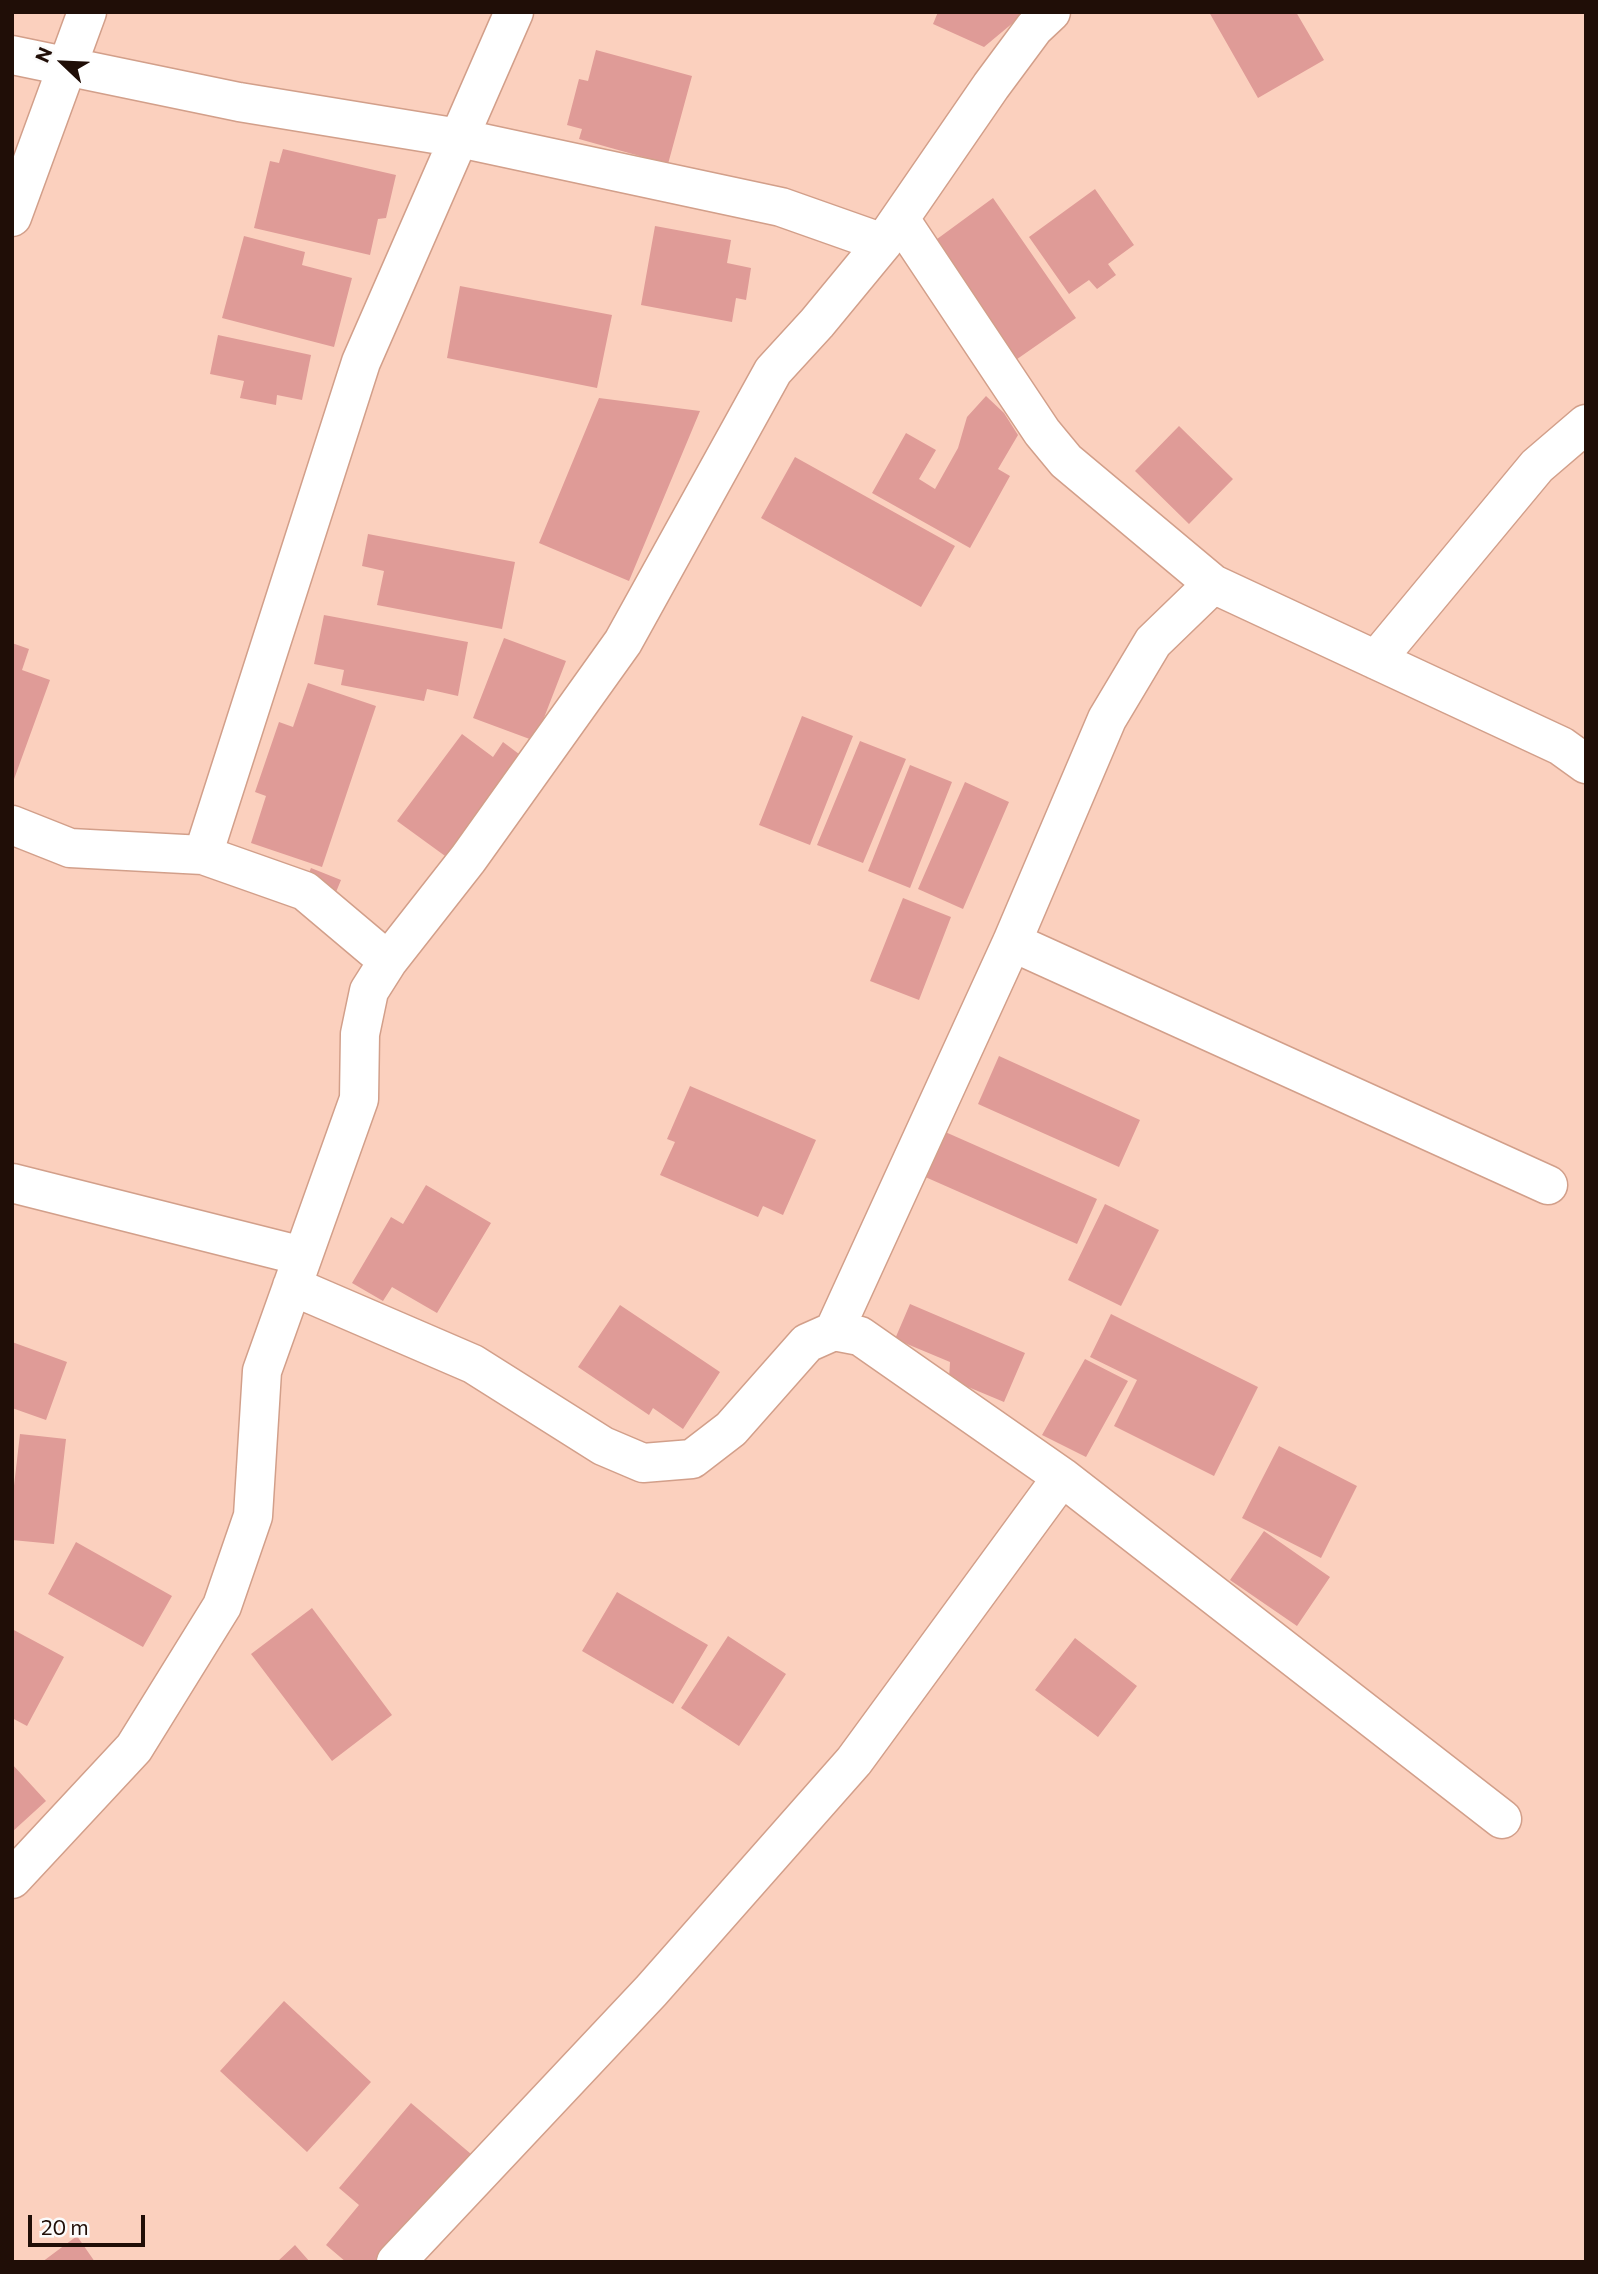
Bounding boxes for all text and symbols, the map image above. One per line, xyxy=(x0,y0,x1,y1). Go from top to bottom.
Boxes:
north arrow xyxy=(28,28,98,98)
text: N xyxy=(30,44,57,66)
scale bar xyxy=(32,2200,149,2244)
text: 20 m xyxy=(41,2214,89,2239)

